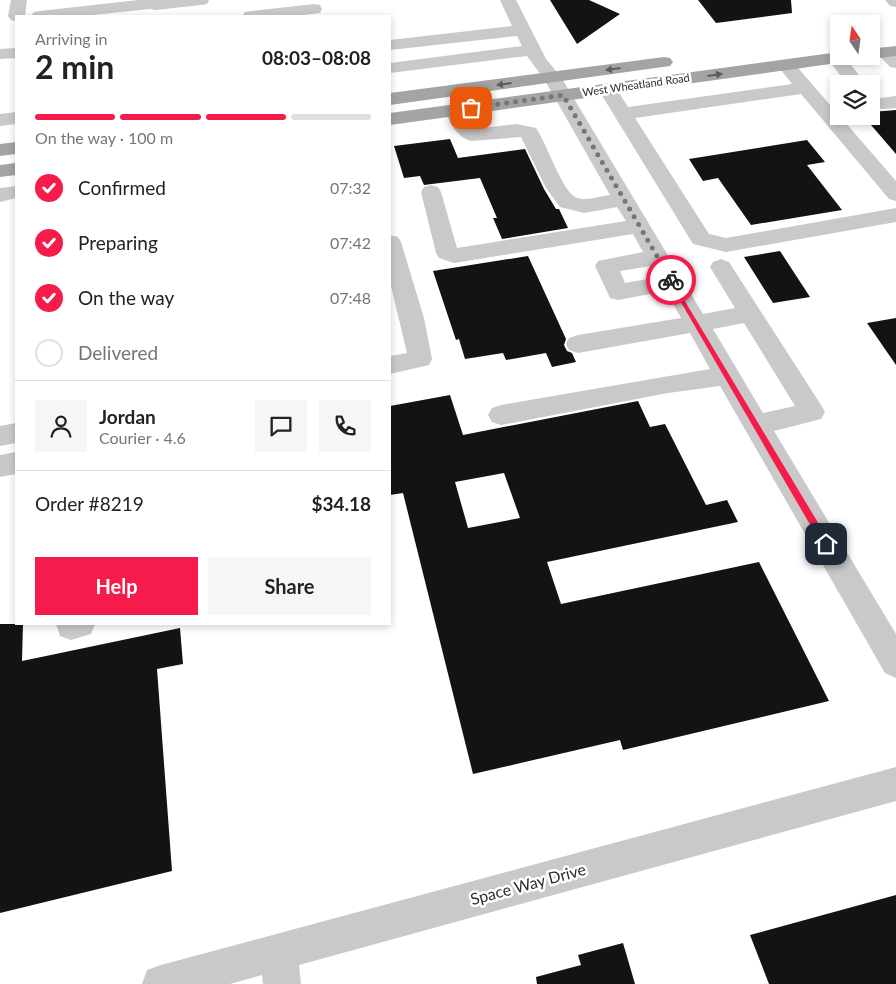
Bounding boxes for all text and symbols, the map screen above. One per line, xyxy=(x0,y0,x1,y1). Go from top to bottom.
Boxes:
north arrow xyxy=(830,15,880,65)
map controls xyxy=(830,15,880,125)
text: Arriving in xyxy=(35,29,108,48)
text: 08:03–08:08 xyxy=(262,46,371,69)
text: 2 min xyxy=(35,47,114,86)
one-way arrow xyxy=(605,65,621,73)
street label: West Wheatland Road xyxy=(581,71,690,98)
one-way arrow xyxy=(708,71,724,79)
button: layers xyxy=(830,75,880,125)
one-way arrow xyxy=(496,80,512,88)
pin xyxy=(450,87,492,129)
icon: bag xyxy=(457,94,485,122)
text: On the way · 100 m xyxy=(35,128,173,147)
icon: check xyxy=(35,174,63,202)
text: Confirmed xyxy=(78,176,166,199)
text: 07:32 xyxy=(330,178,371,197)
icon: check xyxy=(35,229,63,257)
text: Preparing xyxy=(78,231,158,254)
text: 07:42 xyxy=(330,233,371,252)
courier xyxy=(646,255,696,305)
icon: bike xyxy=(657,266,685,294)
icon: check xyxy=(35,284,63,312)
text: On the way xyxy=(78,286,174,309)
text: 07:48 xyxy=(330,288,371,307)
text: Delivered xyxy=(78,341,158,364)
button: person xyxy=(35,400,87,452)
button: chat xyxy=(255,400,307,452)
button: phone xyxy=(319,400,371,452)
text: Jordan xyxy=(99,405,156,428)
text: Courier · 4.6 xyxy=(99,428,186,447)
text: Order #8219 xyxy=(35,492,144,515)
text: $34.18 xyxy=(311,492,371,515)
pin xyxy=(805,523,847,565)
icon: home xyxy=(812,530,840,558)
button: Help xyxy=(35,557,198,615)
button: Share xyxy=(208,557,371,615)
street label: Space Way Drive xyxy=(468,859,588,908)

